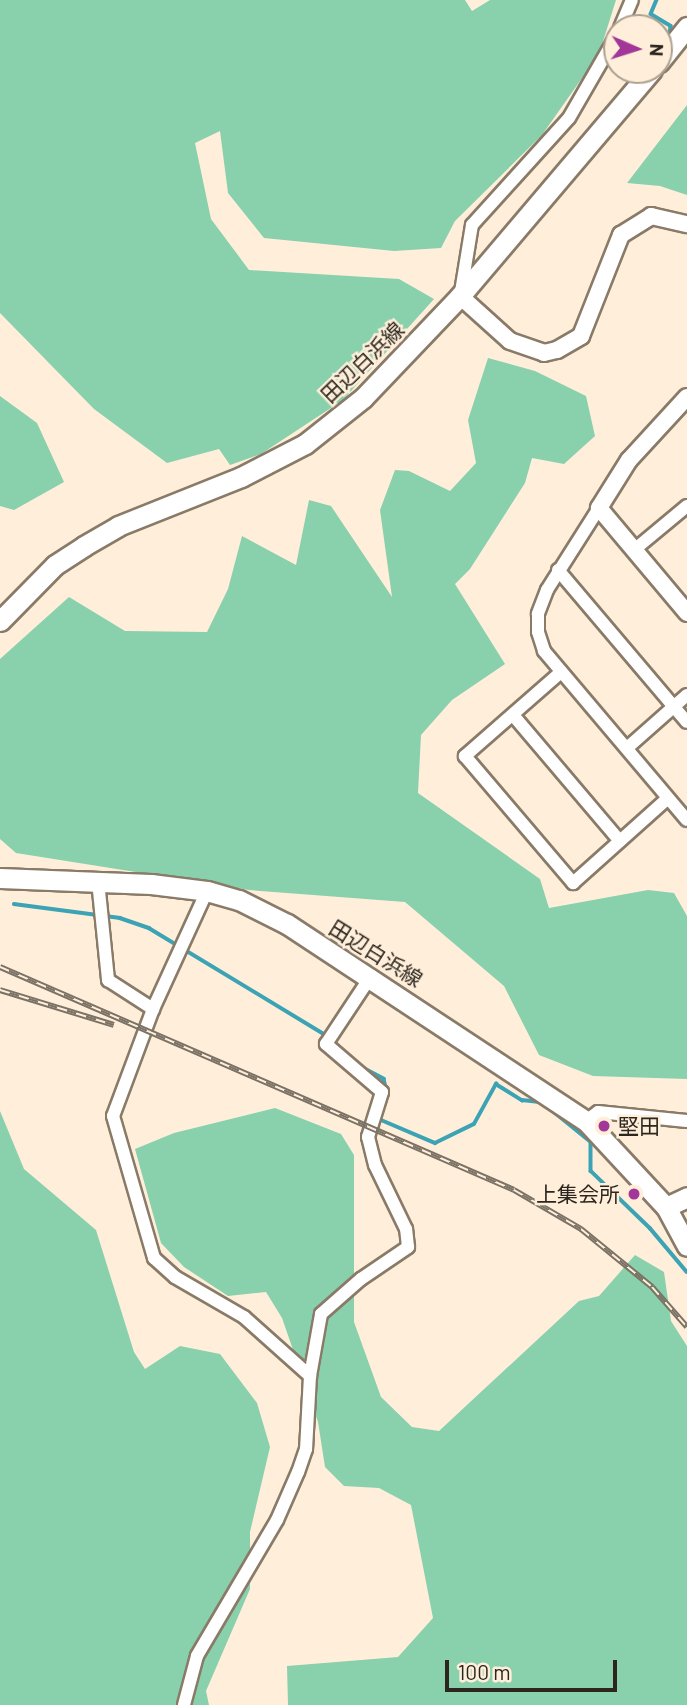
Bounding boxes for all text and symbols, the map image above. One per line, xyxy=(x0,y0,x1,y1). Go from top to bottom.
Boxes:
north arrow xyxy=(603,14,673,84)
text: N xyxy=(646,43,669,57)
street label: 田辺白浜線 xyxy=(315,316,409,408)
street label: 田辺白浜線 xyxy=(325,914,427,992)
place label: 堅田 xyxy=(618,1113,660,1139)
marker: 堅田 xyxy=(596,1118,612,1134)
place label: 上集会所 xyxy=(536,1181,620,1207)
marker: 上集会所 xyxy=(626,1186,642,1202)
scale bar xyxy=(449,1646,620,1690)
text: 100 m xyxy=(458,1659,511,1684)

